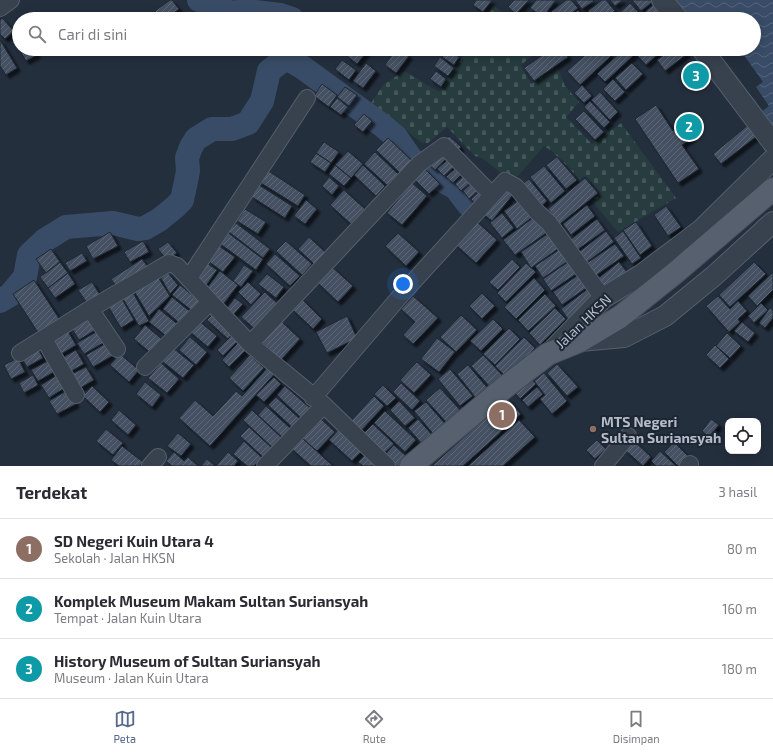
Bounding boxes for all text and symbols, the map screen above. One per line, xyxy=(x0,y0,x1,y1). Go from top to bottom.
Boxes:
search box xyxy=(12,12,761,56)
icon: search xyxy=(26,23,48,45)
text: Cari di sini xyxy=(58,25,127,43)
pin: 3 xyxy=(683,61,709,91)
pin: 2 xyxy=(676,112,702,142)
your location xyxy=(393,274,413,294)
street label: Jalan HKSN xyxy=(552,290,614,352)
pin: 1 xyxy=(489,400,515,430)
place label: MTS Negeri Sultan Suriansyah xyxy=(601,413,721,446)
map controls xyxy=(725,418,761,454)
button: locate xyxy=(725,418,761,454)
marker: MTS Negeri Sultan Suriansyah xyxy=(588,424,598,434)
text: Terdekat xyxy=(16,482,87,502)
text: 3 hasil xyxy=(718,484,757,500)
text: SD Negeri Kuin Utara 4 xyxy=(54,532,214,550)
text: 1 xyxy=(26,541,32,557)
text: 80 m xyxy=(727,541,757,557)
text: Sekolah · Jalan HKSN xyxy=(54,550,175,566)
text: Komplek Museum Makam Sultan Suriansyah xyxy=(54,592,368,610)
text: 2 xyxy=(25,601,33,617)
text: 160 m xyxy=(722,601,757,617)
text: Tempat · Jalan Kuin Utara xyxy=(54,610,202,626)
text: History Museum of Sultan Suriansyah xyxy=(54,652,321,670)
text: 3 xyxy=(25,661,33,677)
text: 180 m xyxy=(722,661,757,677)
text: Museum · Jalan Kuin Utara xyxy=(54,670,209,686)
tab: Peta xyxy=(113,708,136,745)
tab: Rute xyxy=(363,708,386,745)
tab: Disimpan xyxy=(613,708,660,745)

